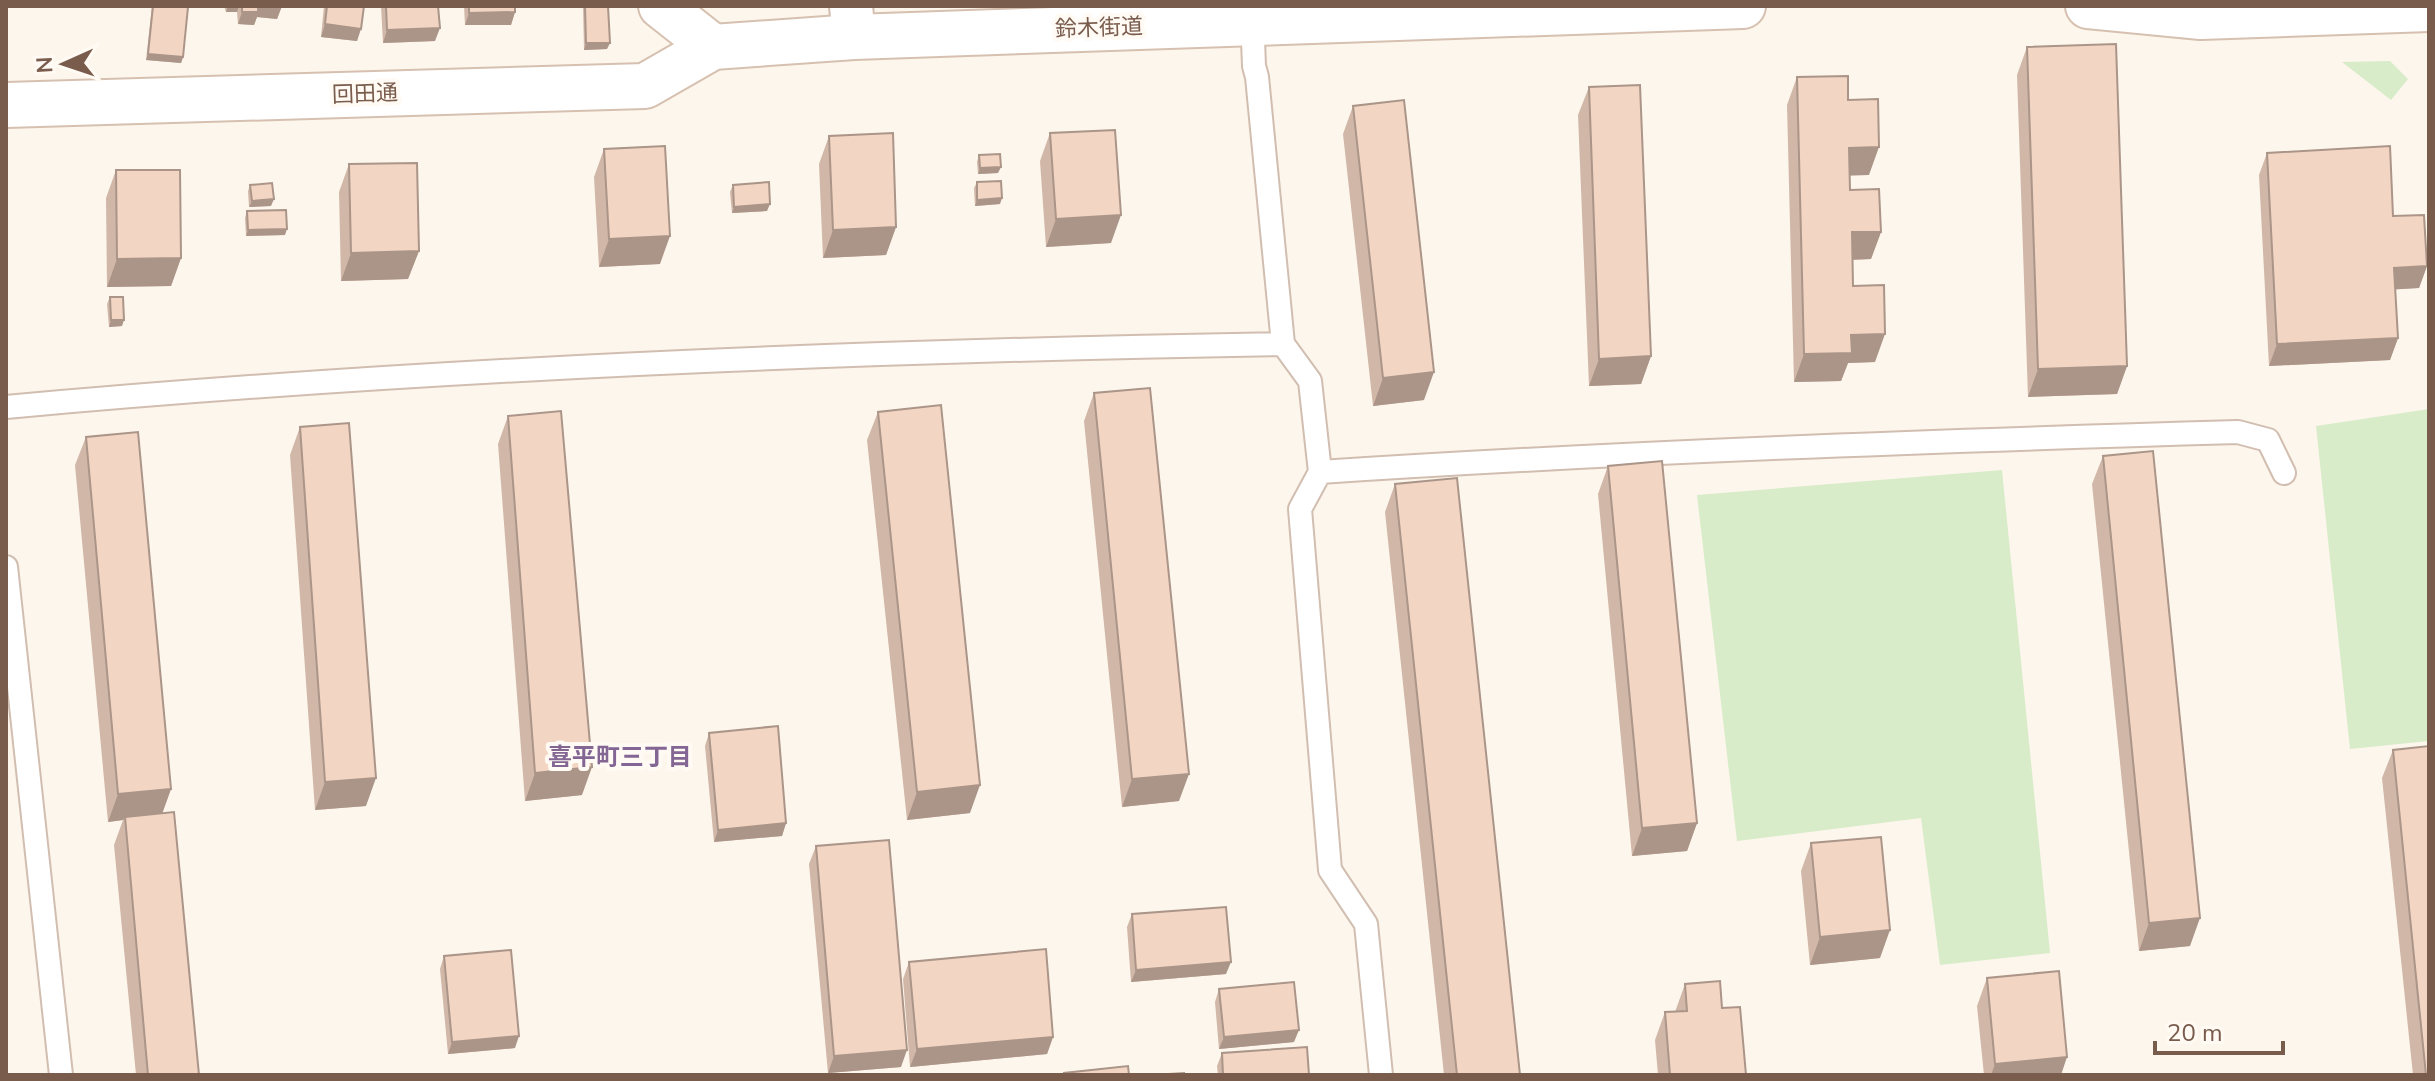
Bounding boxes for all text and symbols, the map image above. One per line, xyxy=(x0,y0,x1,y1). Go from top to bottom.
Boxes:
street label: 鈴木街道 xyxy=(1054,11,1144,45)
north arrow xyxy=(24,24,104,104)
text: N xyxy=(30,56,60,74)
street label: 回田通 xyxy=(331,78,399,110)
district label: 喜平町三丁目 xyxy=(548,741,692,773)
scale bar xyxy=(2155,1005,2283,1055)
text: 20 m xyxy=(2167,1017,2223,1049)

